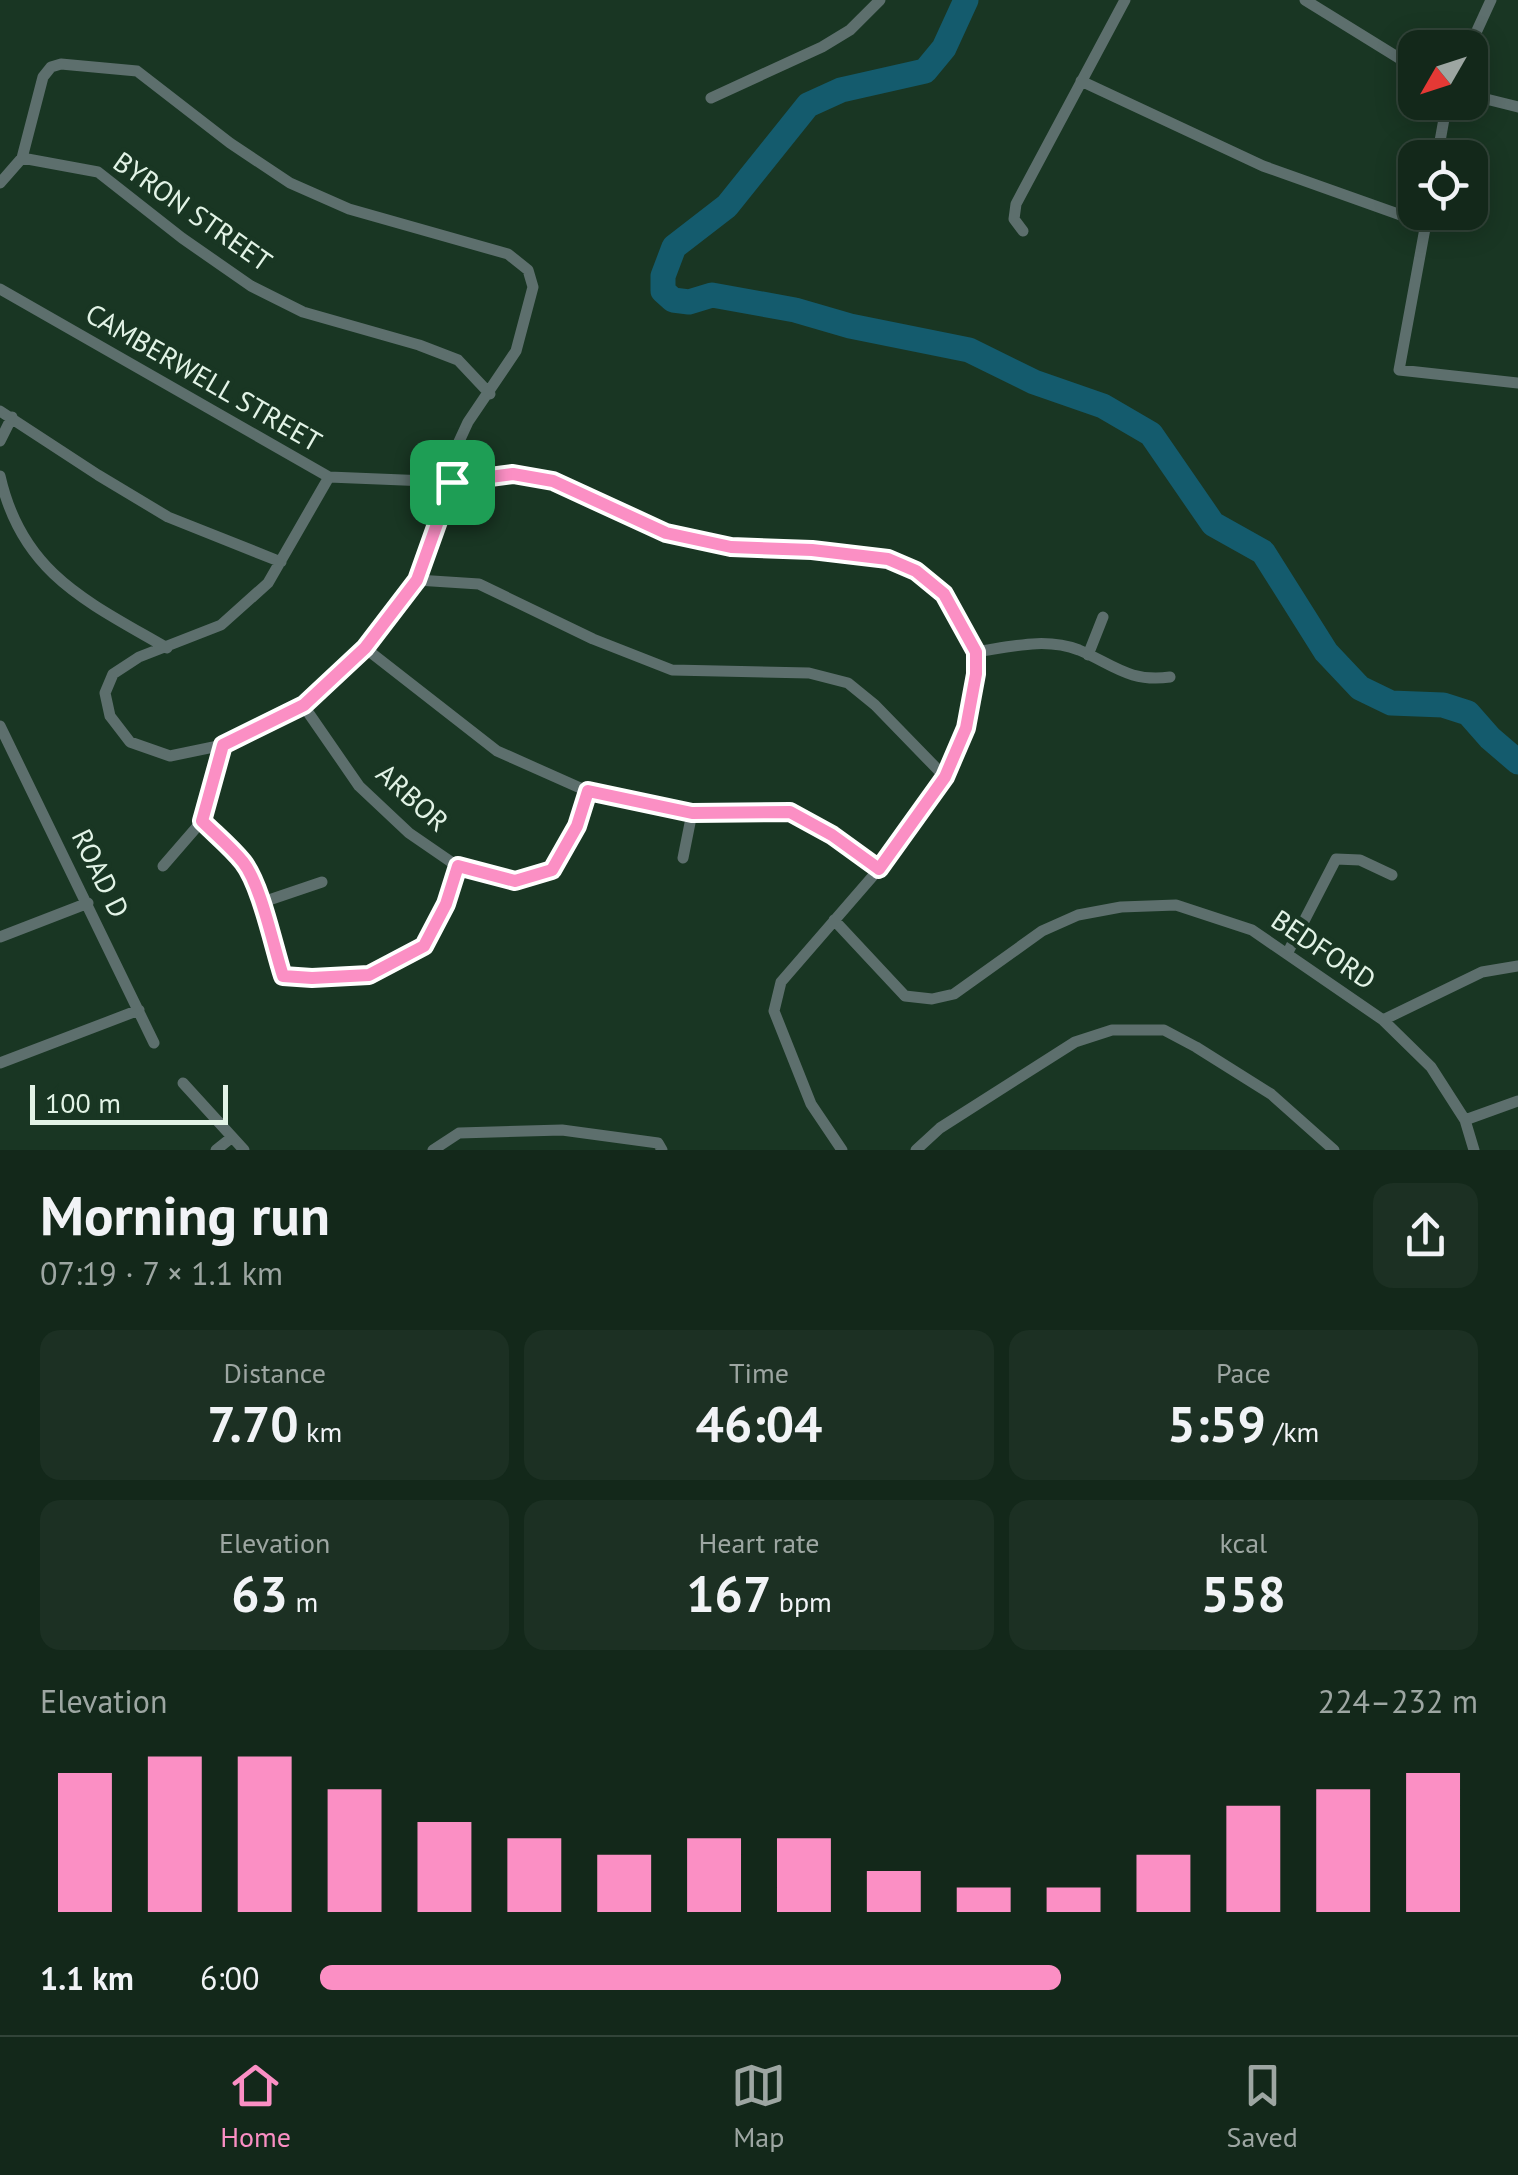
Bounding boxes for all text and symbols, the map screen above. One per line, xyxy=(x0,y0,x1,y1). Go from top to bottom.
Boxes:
north arrow xyxy=(1398,30,1488,120)
map controls xyxy=(1398,30,1488,230)
button: locate xyxy=(1398,140,1488,230)
street label: BYRON STREET xyxy=(106,143,280,280)
street label: CAMBERWELL STREET xyxy=(79,294,329,460)
pin xyxy=(410,440,495,525)
icon: arrive xyxy=(425,455,480,510)
street label: ARBOR xyxy=(369,755,457,839)
street label: ROAD D xyxy=(64,822,138,924)
street label: BEDFORD xyxy=(1265,901,1383,997)
scale bar xyxy=(30,1080,228,1124)
text: 100 m xyxy=(45,1084,121,1121)
text: Morning run xyxy=(40,1179,330,1250)
button: share xyxy=(1373,1183,1478,1288)
text: 07:19 · 7 × 1.1 km xyxy=(40,1252,283,1294)
text: Distance xyxy=(223,1354,326,1391)
text: Time xyxy=(729,1354,789,1391)
text: Pace xyxy=(1216,1354,1271,1391)
text: 7.70 xyxy=(207,1391,299,1456)
text: 46:04 xyxy=(696,1391,822,1456)
text: 5:59 xyxy=(1167,1391,1266,1456)
text: km xyxy=(299,1413,342,1450)
text: /km xyxy=(1266,1413,1319,1450)
text: Elevation xyxy=(219,1524,330,1561)
text: Heart rate xyxy=(698,1524,820,1561)
text: kcal xyxy=(1219,1524,1267,1561)
text: 63 xyxy=(231,1561,288,1626)
text: 167 xyxy=(686,1561,771,1626)
text: 558 xyxy=(1201,1561,1286,1626)
text: m xyxy=(288,1583,318,1620)
text: bpm xyxy=(771,1583,832,1620)
text: Elevation xyxy=(40,1680,167,1722)
text: 224–232 m xyxy=(1318,1680,1478,1722)
text: 1.1 km xyxy=(40,1957,134,1999)
text: 6:00 xyxy=(200,1957,259,1999)
tab: Home xyxy=(220,2058,291,2155)
tab: Map xyxy=(731,2058,786,2155)
tab: Saved xyxy=(1227,2058,1298,2155)

